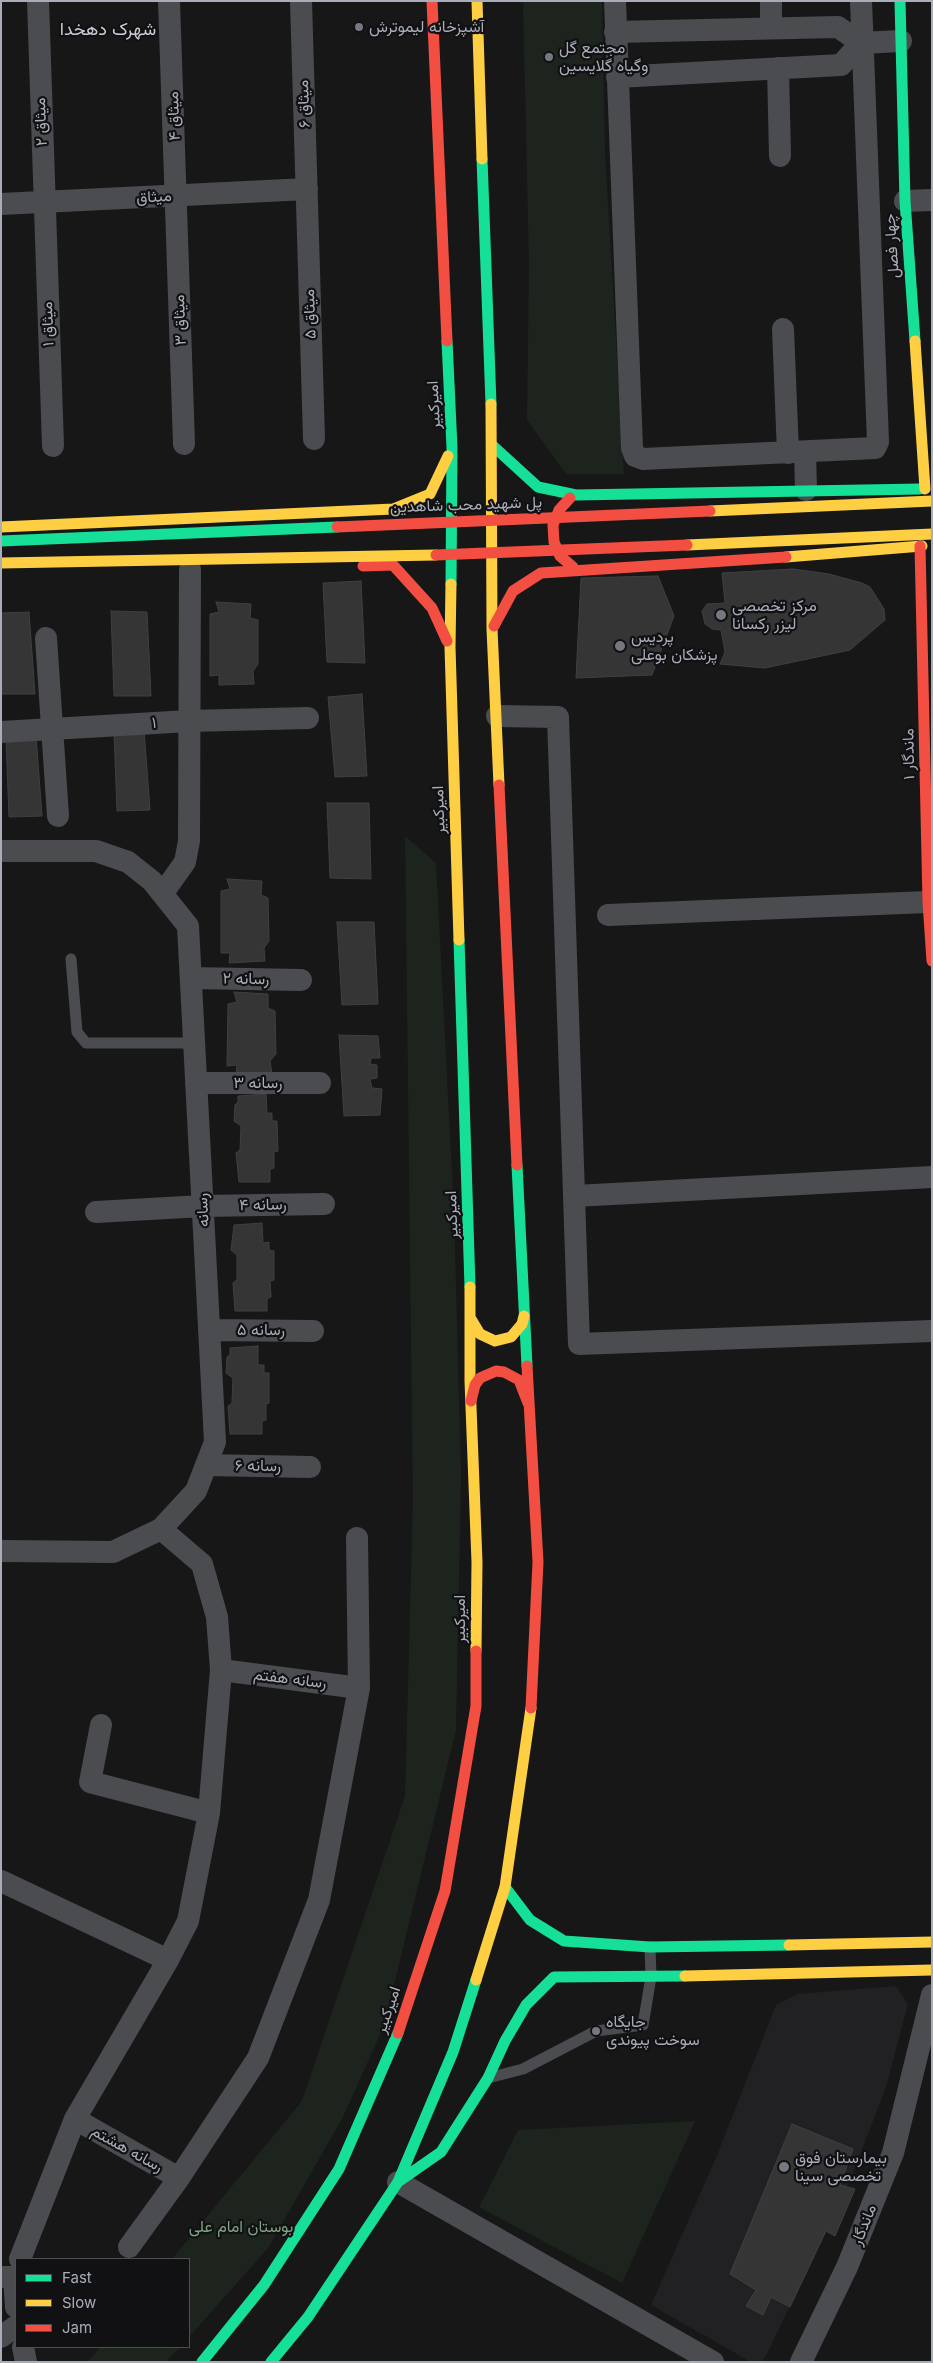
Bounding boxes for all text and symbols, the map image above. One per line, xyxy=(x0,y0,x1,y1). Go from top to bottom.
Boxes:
place label: آشپزخانه لیموترش xyxy=(369,17,484,37)
district label: شهرک دهخدا xyxy=(60,19,156,41)
marker: آشپزخانه لیموترش xyxy=(353,21,365,33)
place label: مجتمع گل وگیاه گلایسین xyxy=(559,38,648,76)
marker: مجتمع گل وگیاه گلایسین xyxy=(543,51,555,63)
street label: میثاق ۶ xyxy=(294,80,314,128)
street label: میثاق ۴ xyxy=(164,91,184,141)
street label: میثاق ۲ xyxy=(31,97,51,147)
street label: میثاق xyxy=(136,186,172,208)
street label: چهار فصل xyxy=(880,213,904,279)
street label: میثاق ۵ xyxy=(300,289,320,339)
street label: میثاق ۳ xyxy=(170,294,190,346)
street label: میثاق ۱ xyxy=(38,301,58,347)
street label: امیرکبیر xyxy=(423,380,445,430)
street label: پل شهید محب شاهدین xyxy=(389,493,543,517)
place label: مرکز تخصصی لیزر رکسانا xyxy=(732,596,817,634)
marker: مرکز تخصصی لیزر رکسانا xyxy=(714,608,728,622)
place label: پردیس پزشکان بوعلی xyxy=(631,627,717,665)
marker: پردیس پزشکان بوعلی xyxy=(613,639,627,653)
street label: ۱ xyxy=(151,713,157,733)
street label: ماندگار ۱ xyxy=(899,728,919,780)
street label: امیرکبیر xyxy=(429,785,449,835)
street label: رسانه ۲ xyxy=(222,969,270,989)
street label: رسانه ۳ xyxy=(234,1073,282,1093)
street label: امیرکبیر xyxy=(442,1190,462,1240)
street label: رسانه xyxy=(193,1193,213,1227)
street label: رسانه ۴ xyxy=(239,1195,287,1215)
street label: رسانه ۵ xyxy=(237,1320,285,1340)
street label: رسانه ۶ xyxy=(235,1456,281,1476)
street label: امیرکبیر xyxy=(450,1595,470,1643)
street label: رسانه هفتم xyxy=(252,1665,328,1693)
street label: امیرکبیر xyxy=(371,1984,405,2036)
place label: جایگاه سوخت پیوندی xyxy=(606,2012,700,2050)
marker: جایگاه سوخت پیوندی xyxy=(590,2025,602,2037)
street label: رسانه هشتم xyxy=(88,2121,166,2177)
place label: بیمارستان فوق تخصصی سینا xyxy=(795,2148,887,2186)
marker: بیمارستان فوق تخصصی سینا xyxy=(777,2160,791,2174)
street label: ماندگار xyxy=(847,2202,881,2248)
park label: بوستان امام علی xyxy=(189,2217,293,2237)
legend xyxy=(15,2258,190,2348)
text: Fast xyxy=(62,2268,92,2287)
text: Slow xyxy=(62,2293,96,2312)
text: Jam xyxy=(62,2318,92,2337)

